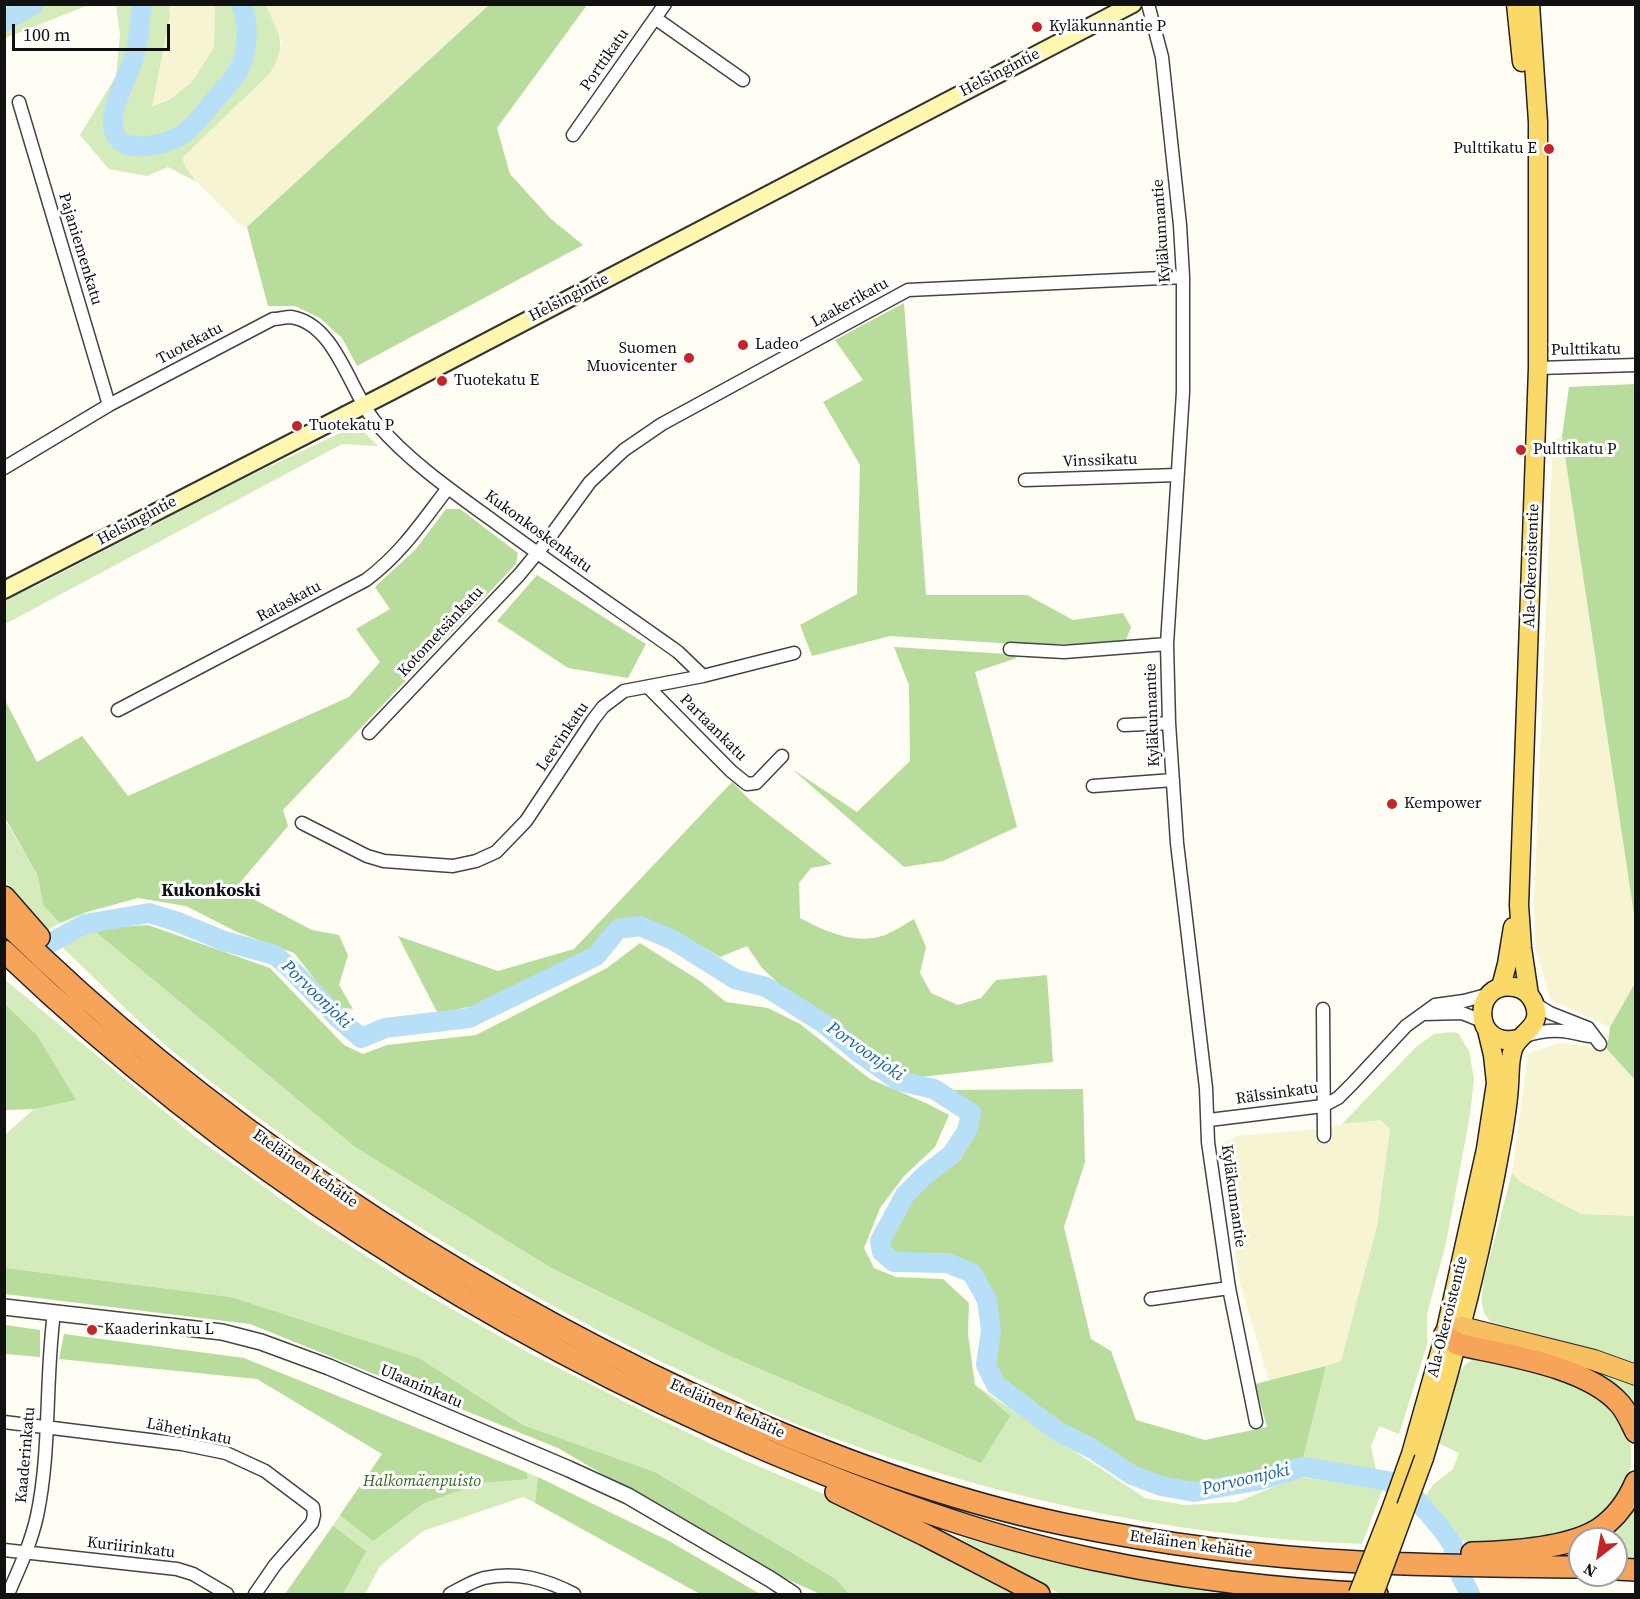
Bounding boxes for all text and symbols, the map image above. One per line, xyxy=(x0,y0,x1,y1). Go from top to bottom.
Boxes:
scale bar xyxy=(15,12,172,50)
place label: Kyläkunnantie P xyxy=(1049,17,1166,37)
marker: Kyläkunnantie P xyxy=(1030,20,1044,34)
text: 100 m xyxy=(23,22,70,47)
street label: Porttikatu xyxy=(577,25,633,95)
street label: Helsingintie xyxy=(957,45,1043,101)
place label: Pulttikatu E xyxy=(1453,139,1537,159)
marker: Pulttikatu E xyxy=(1542,142,1556,156)
street label: Kyläkunnantie xyxy=(1149,179,1175,283)
street label: Pajaniemenkatu xyxy=(54,191,106,307)
street label: Helsingintie xyxy=(526,270,612,326)
street label: Laakerikatu xyxy=(808,274,892,332)
street label: Tuotekatu xyxy=(154,319,226,369)
place label: Ladeo xyxy=(755,335,799,355)
marker: Ladeo xyxy=(736,338,750,352)
place label: Suomen Muovicenter xyxy=(586,339,677,377)
street label: Pulttikatu xyxy=(1551,340,1621,360)
marker: Suomen Muovicenter xyxy=(682,351,696,365)
place label: Tuotekatu E xyxy=(454,371,539,391)
marker: Tuotekatu E xyxy=(435,374,449,388)
place label: Tuotekatu P xyxy=(309,416,394,436)
marker: Tuotekatu P xyxy=(290,419,304,433)
place label: Pulttikatu P xyxy=(1533,440,1616,460)
marker: Pulttikatu P xyxy=(1514,443,1528,457)
street label: Vinssikatu xyxy=(1062,450,1138,472)
street label: Kukonkoskenkatu xyxy=(480,487,596,577)
street label: Helsingintie xyxy=(94,492,180,550)
street label: Ala-Okeroistentie xyxy=(1520,503,1544,629)
street label: Rataskatu xyxy=(254,577,324,627)
street label: Kotometsänkatu xyxy=(394,583,488,681)
street label: Kyläkunnantie xyxy=(1142,663,1164,767)
street label: Partaankatu xyxy=(675,690,751,766)
street label: Leevinkatu xyxy=(533,699,593,775)
place label: Kempower xyxy=(1404,794,1482,814)
marker: Kempower xyxy=(1385,797,1399,811)
district label: Kukonkoski xyxy=(161,880,261,902)
water label: Porvoonjoki xyxy=(276,956,356,1034)
water label: Porvoonjoki xyxy=(822,1018,908,1086)
street label: Rälssinkatu xyxy=(1235,1079,1319,1109)
street label: Eteläinen kehätie xyxy=(249,1126,361,1212)
street label: Kyläkunnantie xyxy=(1216,1143,1250,1249)
street label: Ala-Okeroistentie xyxy=(1424,1254,1472,1380)
place label: Kaaderinkatu L xyxy=(104,1320,214,1340)
marker: Kaaderinkatu L xyxy=(85,1323,99,1337)
street label: Ulaaninkatu xyxy=(377,1361,465,1413)
street label: Eteläinen kehätie xyxy=(666,1375,788,1443)
street label: Kaaderinkatu xyxy=(12,1406,40,1504)
street label: Lähetinkatu xyxy=(145,1414,233,1450)
water label: Porvoonjoki xyxy=(1200,1459,1292,1501)
park label: Halkomäenpuisto xyxy=(363,1472,481,1492)
street label: Eteläinen kehätie xyxy=(1128,1527,1254,1563)
north arrow xyxy=(1568,1527,1628,1587)
street label: Kuriirinkatu xyxy=(86,1533,176,1563)
text: N xyxy=(1579,1558,1600,1583)

